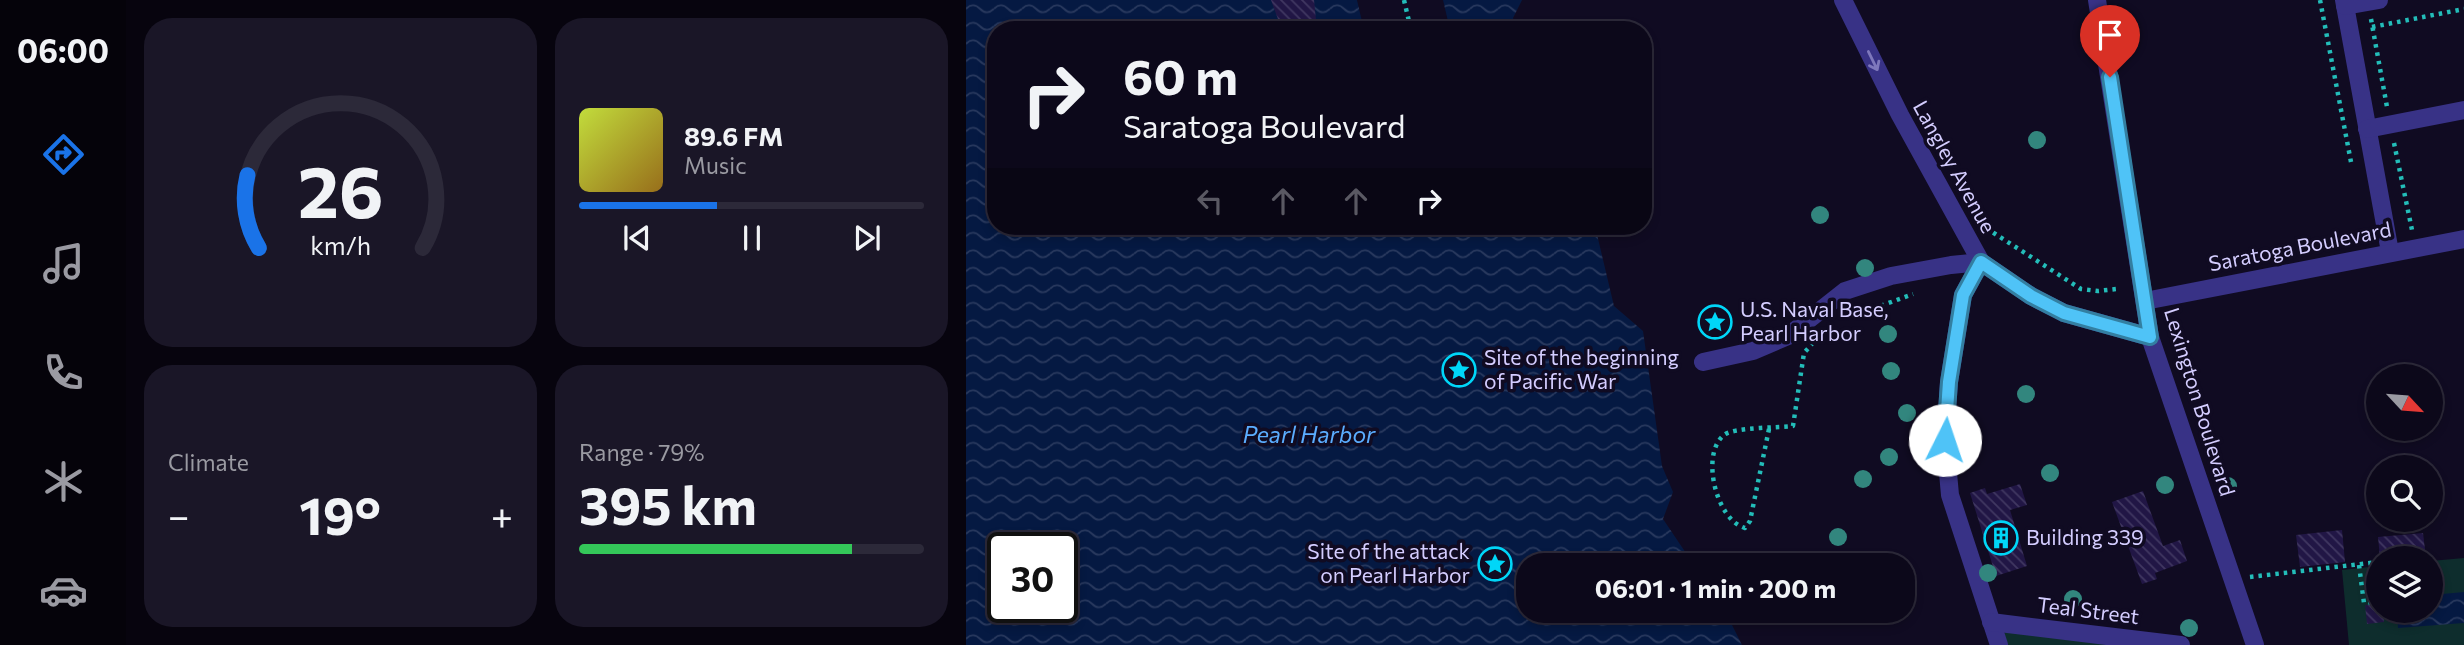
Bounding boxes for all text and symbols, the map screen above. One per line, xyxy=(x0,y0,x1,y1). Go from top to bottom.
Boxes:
pin xyxy=(2080,5,2140,77)
icon: arrive xyxy=(2091,16,2129,54)
text: 06:00 xyxy=(17,30,109,70)
text: 60 m xyxy=(1123,45,1238,105)
icon: right xyxy=(1008,49,1099,140)
one-way arrow xyxy=(1867,50,1880,71)
street label: Langley Avenue xyxy=(1909,96,2002,237)
text: Saratoga Boulevard xyxy=(1123,105,1405,145)
text: 89.6 FM xyxy=(684,120,783,151)
icon: directions xyxy=(39,130,88,179)
text: 26 xyxy=(298,145,383,234)
text: Music xyxy=(684,151,747,179)
icon: left xyxy=(1191,182,1229,220)
icon: ahead xyxy=(1264,182,1302,220)
icon: ahead xyxy=(1337,182,1375,220)
icon: right xyxy=(1410,182,1448,220)
street label: Saratoga Boulevard xyxy=(2206,216,2393,275)
icon: previous xyxy=(618,219,656,257)
icon: pause xyxy=(733,219,771,257)
icon: next xyxy=(848,219,886,257)
text: km/h xyxy=(310,230,371,260)
icon: music xyxy=(39,239,88,288)
place label: U.S. Naval Base, Pearl Harbor xyxy=(1740,296,1889,345)
place icon: U.S. Naval Base, Pearl Harbor xyxy=(1696,303,1734,341)
street label: Lexington Boulevard xyxy=(2160,304,2241,499)
place label: Site of the beginning of Pacific War xyxy=(1484,344,1679,393)
icon: phone xyxy=(39,348,88,397)
place icon: Site of the beginning of Pacific War xyxy=(1440,351,1478,389)
north arrow xyxy=(2366,364,2443,441)
map controls xyxy=(2366,364,2443,623)
position arrow xyxy=(1908,403,1982,477)
water label: Pearl Harbor xyxy=(1243,420,1376,448)
text: Range · 79% xyxy=(579,438,704,466)
text: Climate xyxy=(168,448,249,476)
button: search xyxy=(2366,455,2443,532)
icon: climate xyxy=(39,457,88,506)
text: 395 km xyxy=(579,472,757,536)
text: 19° xyxy=(299,482,381,546)
text: − xyxy=(168,491,190,538)
text: + xyxy=(491,491,513,538)
building icon: Building 339 xyxy=(1982,519,2020,557)
place label: Building 339 xyxy=(2026,524,2144,549)
speed limit sign: 30 xyxy=(987,532,1078,623)
place label: Site of the attack on Pearl Harbor xyxy=(1307,538,1470,587)
place icon: Site of the attack on Pearl Harbor xyxy=(1476,545,1514,583)
button: layers xyxy=(2366,546,2443,623)
icon: car xyxy=(39,566,88,615)
text: 06:01 · 1 min · 200 m xyxy=(1595,572,1836,603)
street label: Teal Street xyxy=(2036,591,2141,628)

